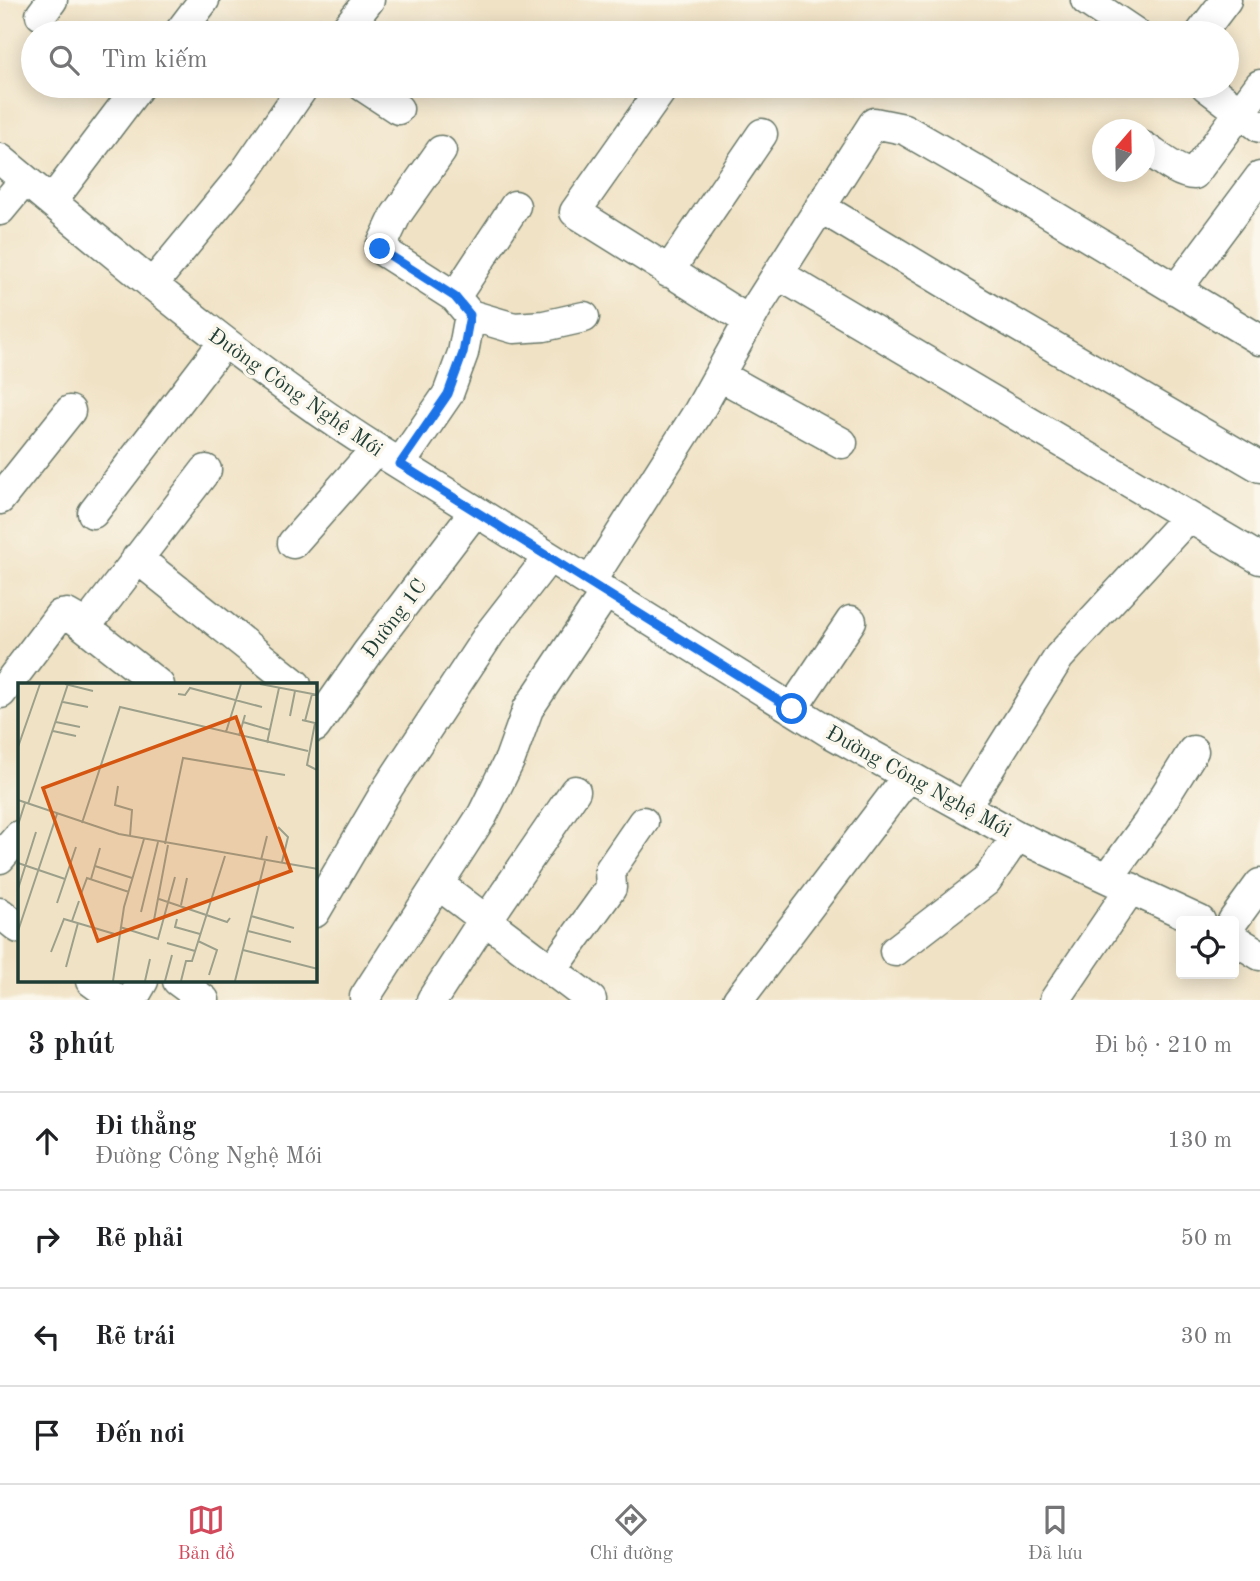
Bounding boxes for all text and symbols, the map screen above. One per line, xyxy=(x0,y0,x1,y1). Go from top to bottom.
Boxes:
search box xyxy=(21,21,1239,98)
icon: search xyxy=(45,41,83,79)
text: Tìm kiếm xyxy=(101,47,208,73)
north arrow xyxy=(1092,119,1155,182)
route end xyxy=(364,233,395,264)
street label: Đường Công Nghệ Mới xyxy=(204,325,386,461)
street label: Đường 1C xyxy=(359,576,431,662)
inset map xyxy=(18,683,317,982)
route start xyxy=(776,693,807,724)
street label: Đường Công Nghệ Mới xyxy=(822,723,1014,842)
map controls xyxy=(1176,916,1239,979)
button: locate xyxy=(1176,916,1239,979)
text: 3 phút xyxy=(28,1030,114,1060)
text: Đi bộ · 210 m xyxy=(1094,1034,1232,1057)
text: Đi thẳng xyxy=(95,1114,197,1140)
icon: ahead xyxy=(28,1122,66,1160)
text: 130 m xyxy=(1167,1129,1232,1152)
text: Đường Công Nghệ Mới xyxy=(95,1145,322,1168)
icon: right xyxy=(28,1220,66,1258)
text: Rẽ phải xyxy=(95,1226,183,1252)
text: 50 m xyxy=(1181,1227,1232,1250)
icon: left xyxy=(28,1318,66,1356)
text: Rẽ trái xyxy=(95,1324,175,1350)
text: 30 m xyxy=(1181,1325,1232,1348)
icon: arrive xyxy=(28,1416,66,1454)
text: Đến nơi xyxy=(95,1422,185,1448)
tab: Bản đồ xyxy=(177,1501,235,1566)
tab: Chỉ đường xyxy=(590,1501,673,1566)
tab: Đã lưu xyxy=(1028,1501,1083,1566)

